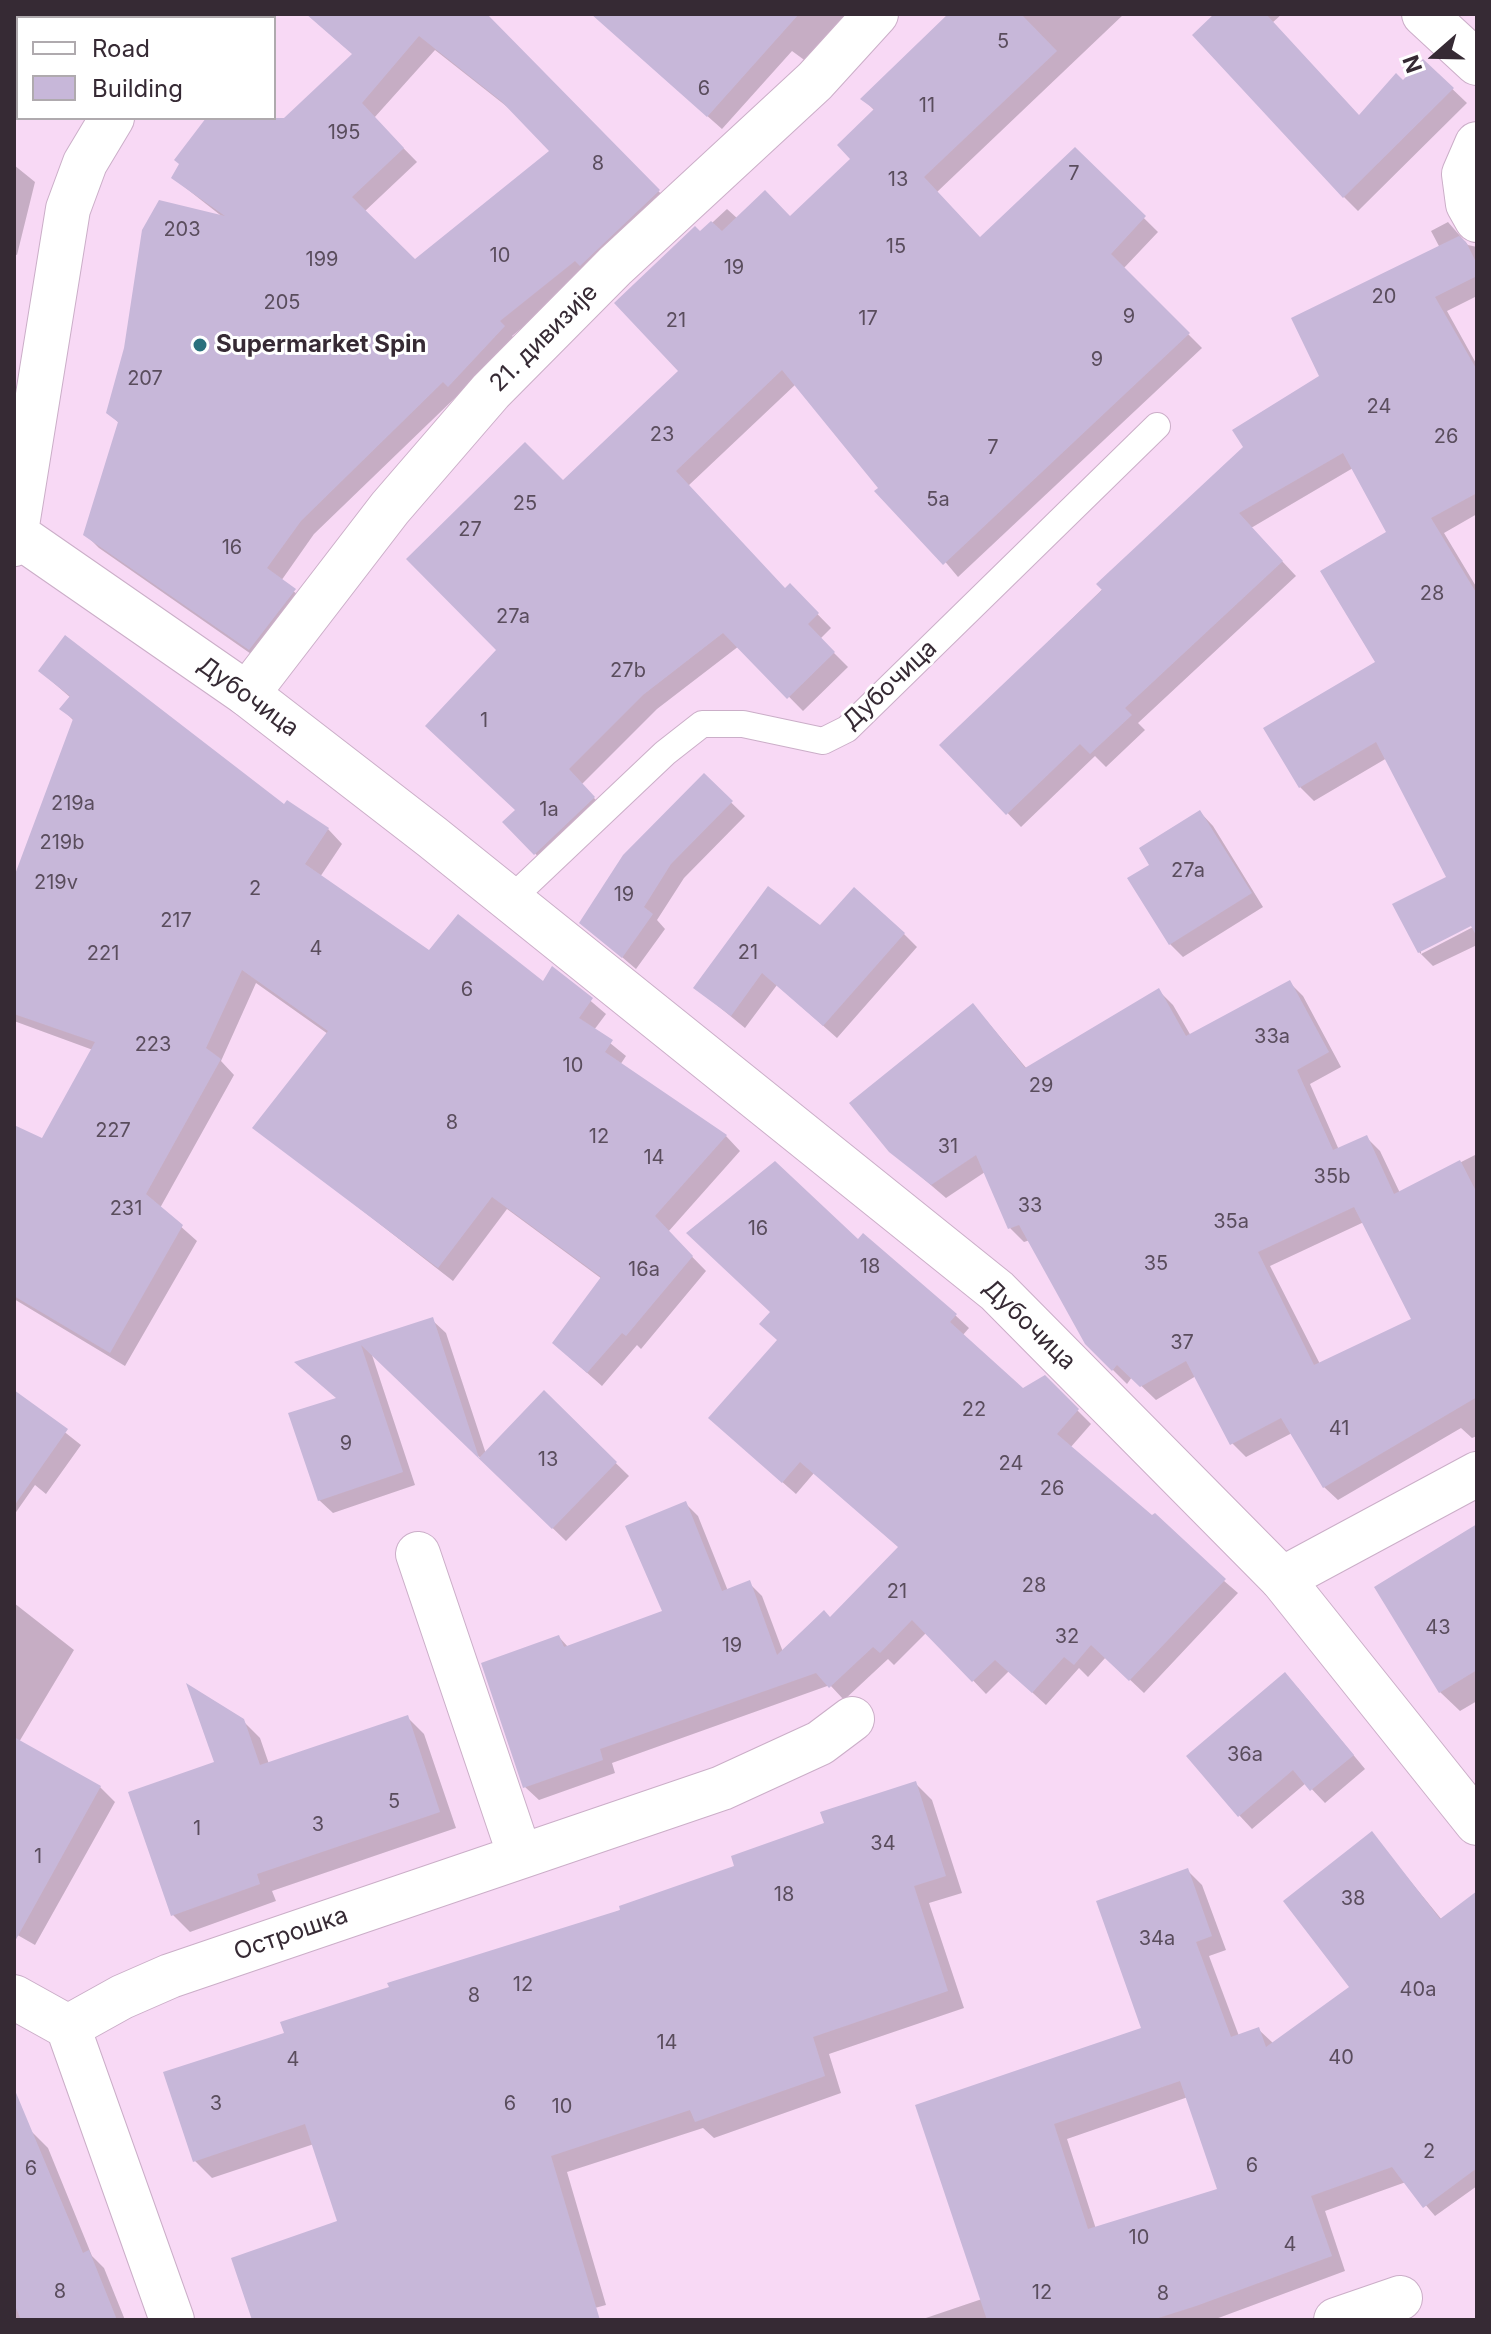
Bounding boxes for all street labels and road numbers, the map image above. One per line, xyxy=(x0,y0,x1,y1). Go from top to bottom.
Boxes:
street label: 21. дивизије xyxy=(484,278,604,398)
street label: Дубочица xyxy=(837,634,943,736)
street label: Дубочица xyxy=(192,651,304,743)
street label: Дубочица xyxy=(977,1274,1081,1376)
street label: Острошка xyxy=(230,1901,352,1967)

